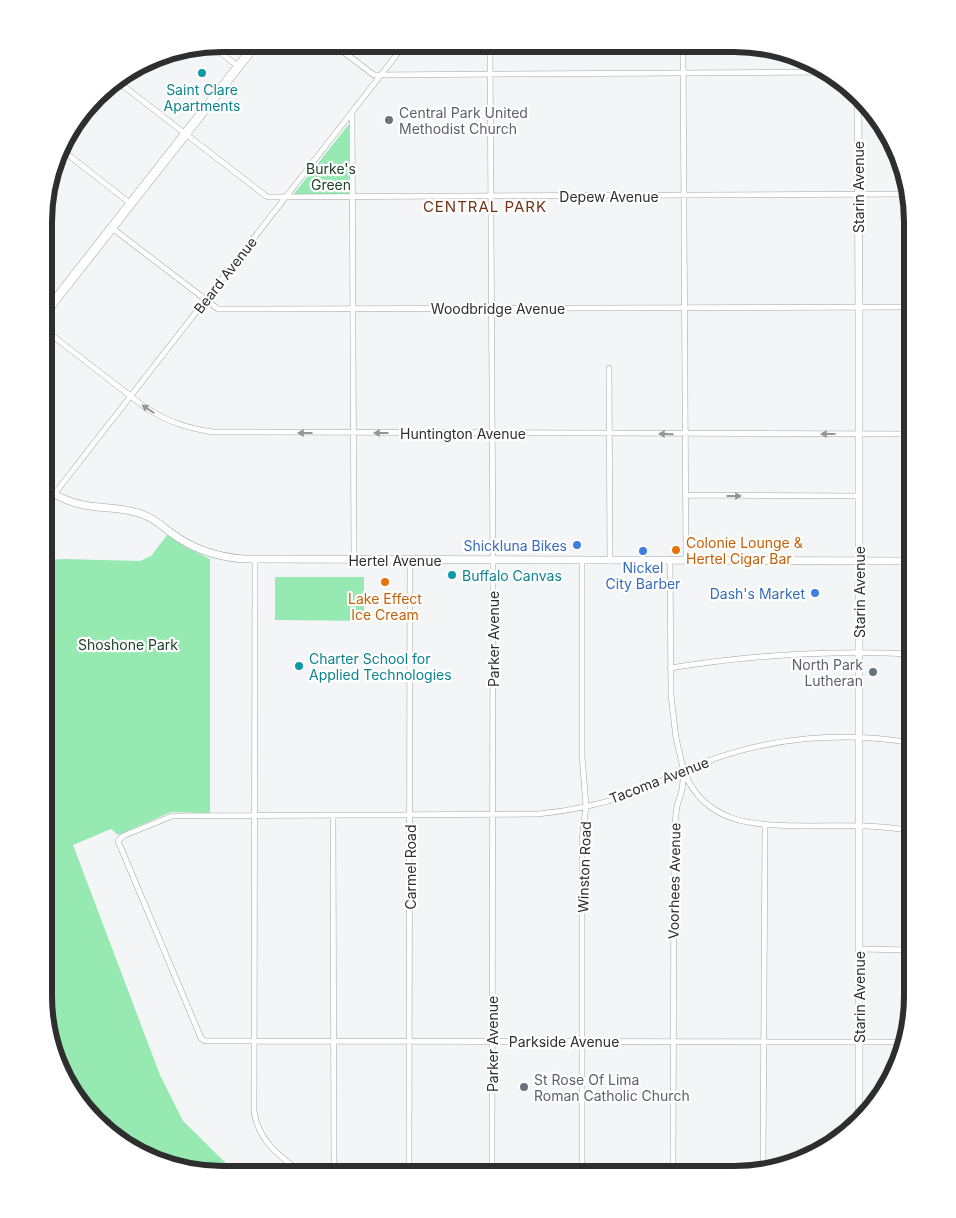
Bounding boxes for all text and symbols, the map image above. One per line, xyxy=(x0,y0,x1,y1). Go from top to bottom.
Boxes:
marker: Saint Clare Apartments xyxy=(196,67,208,79)
place label: Saint Clare Apartments xyxy=(164,81,240,114)
place label: Central Park United Methodist Church xyxy=(399,104,528,137)
marker: Central Park United Methodist Church xyxy=(383,114,395,126)
street label: Starin Avenue xyxy=(850,141,867,233)
park label: Burke's Green xyxy=(306,160,356,193)
street label: Depew Avenue xyxy=(559,188,659,205)
district label: CENTRAL PARK xyxy=(423,197,547,216)
street label: Beard Avenue xyxy=(190,233,260,317)
street label: Woodbridge Avenue xyxy=(431,300,565,317)
one-way arrow xyxy=(141,404,154,414)
street label: Huntington Avenue xyxy=(400,425,526,442)
one-way arrow xyxy=(297,429,313,437)
one-way arrow xyxy=(373,429,389,437)
one-way arrow xyxy=(658,430,674,438)
one-way arrow xyxy=(820,430,836,438)
one-way arrow xyxy=(726,492,742,500)
place label: Colonie Lounge & Hertel Cigar Bar xyxy=(686,534,803,567)
place label: Shickluna Bikes xyxy=(463,537,567,554)
marker: Shickluna Bikes xyxy=(571,539,583,551)
marker: Colonie Lounge & Hertel Cigar Bar xyxy=(670,544,682,556)
marker: Nickel City Barber xyxy=(637,545,649,557)
street label: Starin Avenue xyxy=(851,546,868,638)
street label: Hertel Avenue xyxy=(348,552,442,569)
place label: Nickel City Barber xyxy=(606,559,680,592)
place label: Buffalo Canvas xyxy=(462,567,562,584)
marker: Buffalo Canvas xyxy=(446,569,458,581)
marker: Lake Effect Ice Cream xyxy=(379,576,391,588)
place label: Dash's Market xyxy=(710,585,805,602)
marker: Dash's Market xyxy=(809,587,821,599)
place label: Lake Effect Ice Cream xyxy=(348,590,422,623)
street label: Parker Avenue xyxy=(485,591,502,687)
park label: Shoshone Park xyxy=(78,636,178,653)
place label: Charter School for Applied Technologies xyxy=(309,650,452,683)
place label: North Park Lutheran xyxy=(792,656,863,689)
marker: Charter School for Applied Technologies xyxy=(293,660,305,672)
marker: North Park Lutheran xyxy=(867,666,879,678)
street label: Tacoma Avenue xyxy=(607,753,711,807)
street label: Winston Road xyxy=(574,821,594,913)
street label: Voorhees Avenue xyxy=(664,823,684,939)
street label: Carmel Road xyxy=(402,824,419,910)
street label: Starin Avenue xyxy=(851,951,868,1043)
street label: Parker Avenue xyxy=(484,996,501,1092)
street label: Parkside Avenue xyxy=(509,1033,619,1050)
place label: St Rose Of Lima Roman Catholic Church xyxy=(534,1071,690,1104)
marker: St Rose Of Lima Roman Catholic Church xyxy=(518,1081,530,1093)

